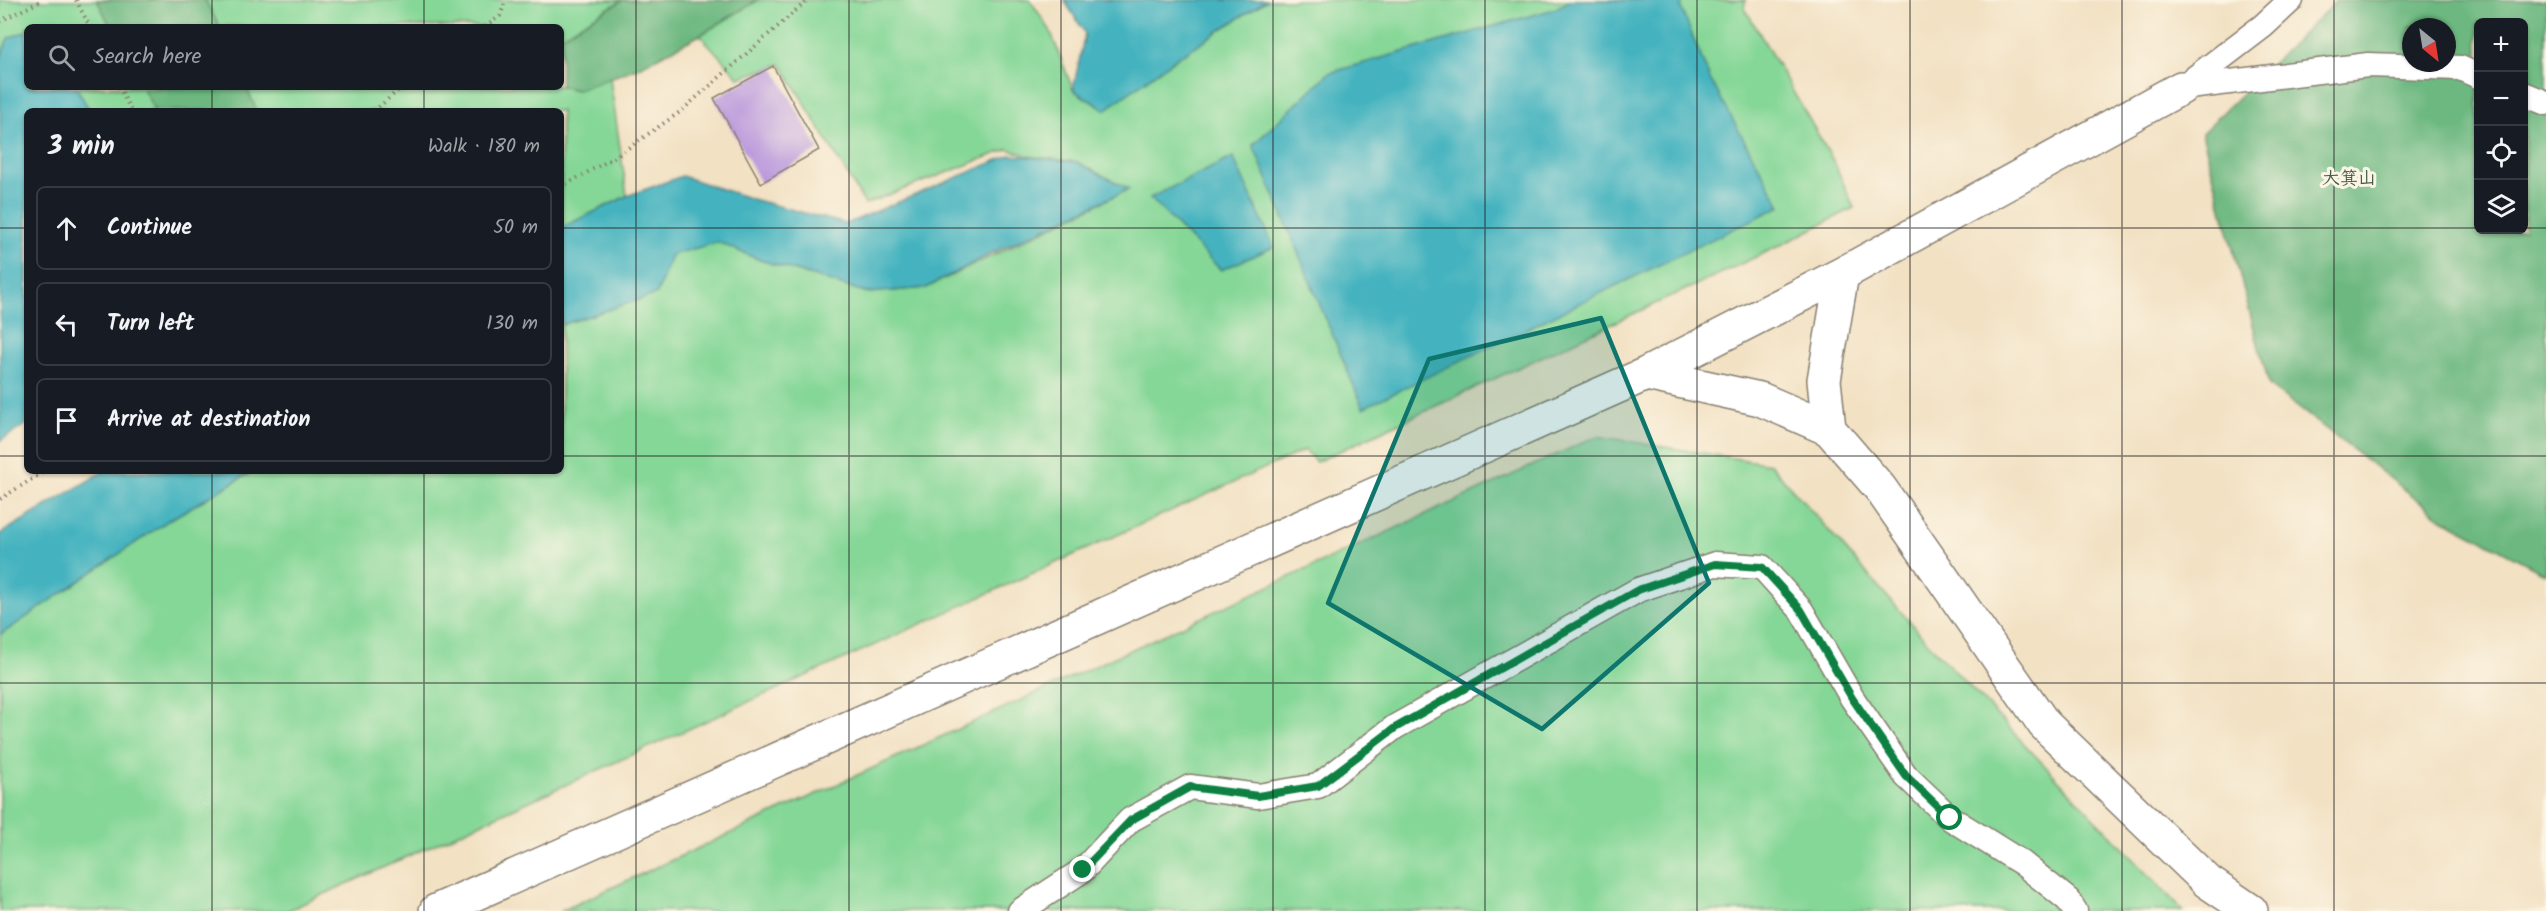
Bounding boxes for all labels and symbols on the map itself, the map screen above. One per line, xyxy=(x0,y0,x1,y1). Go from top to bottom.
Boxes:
north arrow xyxy=(2402,18,2456,72)
park label: 大箕山 xyxy=(2322,165,2376,194)
route start xyxy=(1936,804,1962,830)
route end xyxy=(1069,856,1095,882)

